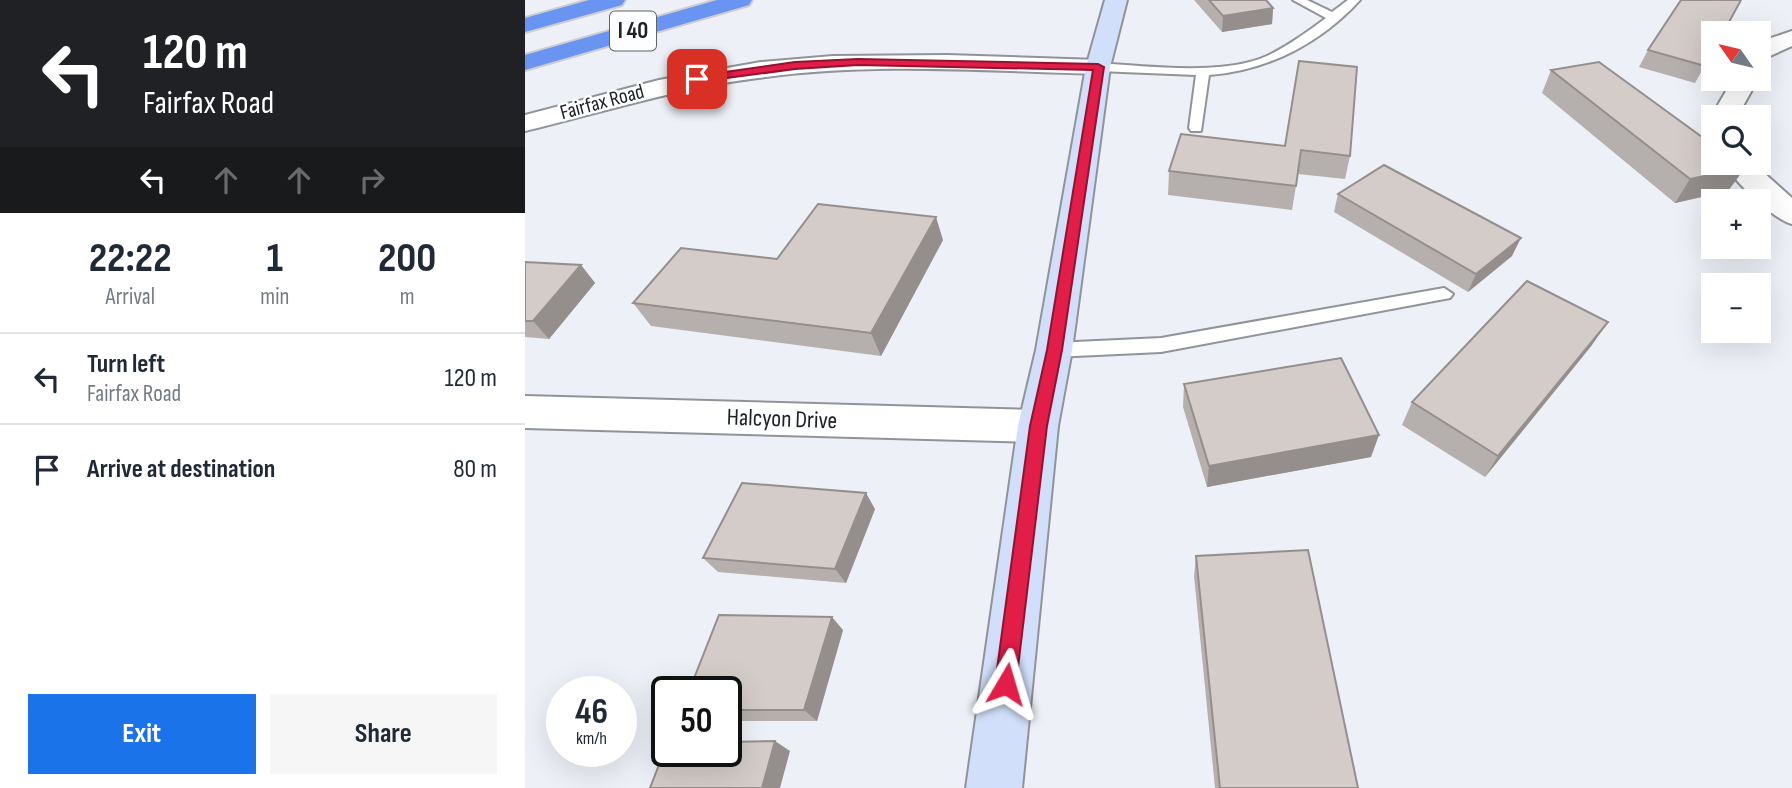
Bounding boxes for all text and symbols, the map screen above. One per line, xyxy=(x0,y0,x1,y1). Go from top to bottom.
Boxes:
road number: I 40 xyxy=(610,12,656,50)
north arrow xyxy=(1701,21,1771,91)
map controls xyxy=(1701,21,1771,343)
text: 120 m xyxy=(143,24,248,83)
icon: left xyxy=(28,28,119,119)
pin xyxy=(667,49,727,109)
icon: arrive xyxy=(678,60,716,98)
street label: Fairfax Road xyxy=(557,79,647,125)
text: Fairfax Road xyxy=(143,84,274,123)
button: search xyxy=(1701,105,1771,175)
icon: left xyxy=(134,161,172,199)
icon: ahead xyxy=(207,161,245,199)
icon: ahead xyxy=(280,161,318,199)
icon: right xyxy=(353,161,391,199)
button: + xyxy=(1701,189,1771,259)
text: 22:22 xyxy=(89,233,172,284)
text: 1 xyxy=(267,233,283,284)
text: 200 xyxy=(378,233,436,284)
button: − xyxy=(1701,273,1771,343)
text: Arrival xyxy=(105,283,155,311)
text: min xyxy=(260,283,289,311)
text: m xyxy=(400,283,415,311)
text: Turn left xyxy=(87,349,165,380)
icon: left xyxy=(28,360,66,398)
text: 120 m xyxy=(444,363,497,394)
text: Fairfax Road xyxy=(87,380,181,408)
street label: Halcyon Drive xyxy=(726,403,838,435)
icon: arrive xyxy=(28,451,66,489)
text: Arrive at destination xyxy=(87,454,275,485)
text: 80 m xyxy=(453,454,497,485)
position arrow xyxy=(969,647,1043,721)
speed limit sign: 50 xyxy=(651,676,742,767)
text: 46 xyxy=(575,691,608,734)
button: Exit xyxy=(28,694,256,774)
button: Share xyxy=(270,694,497,774)
text: km/h xyxy=(576,728,607,749)

